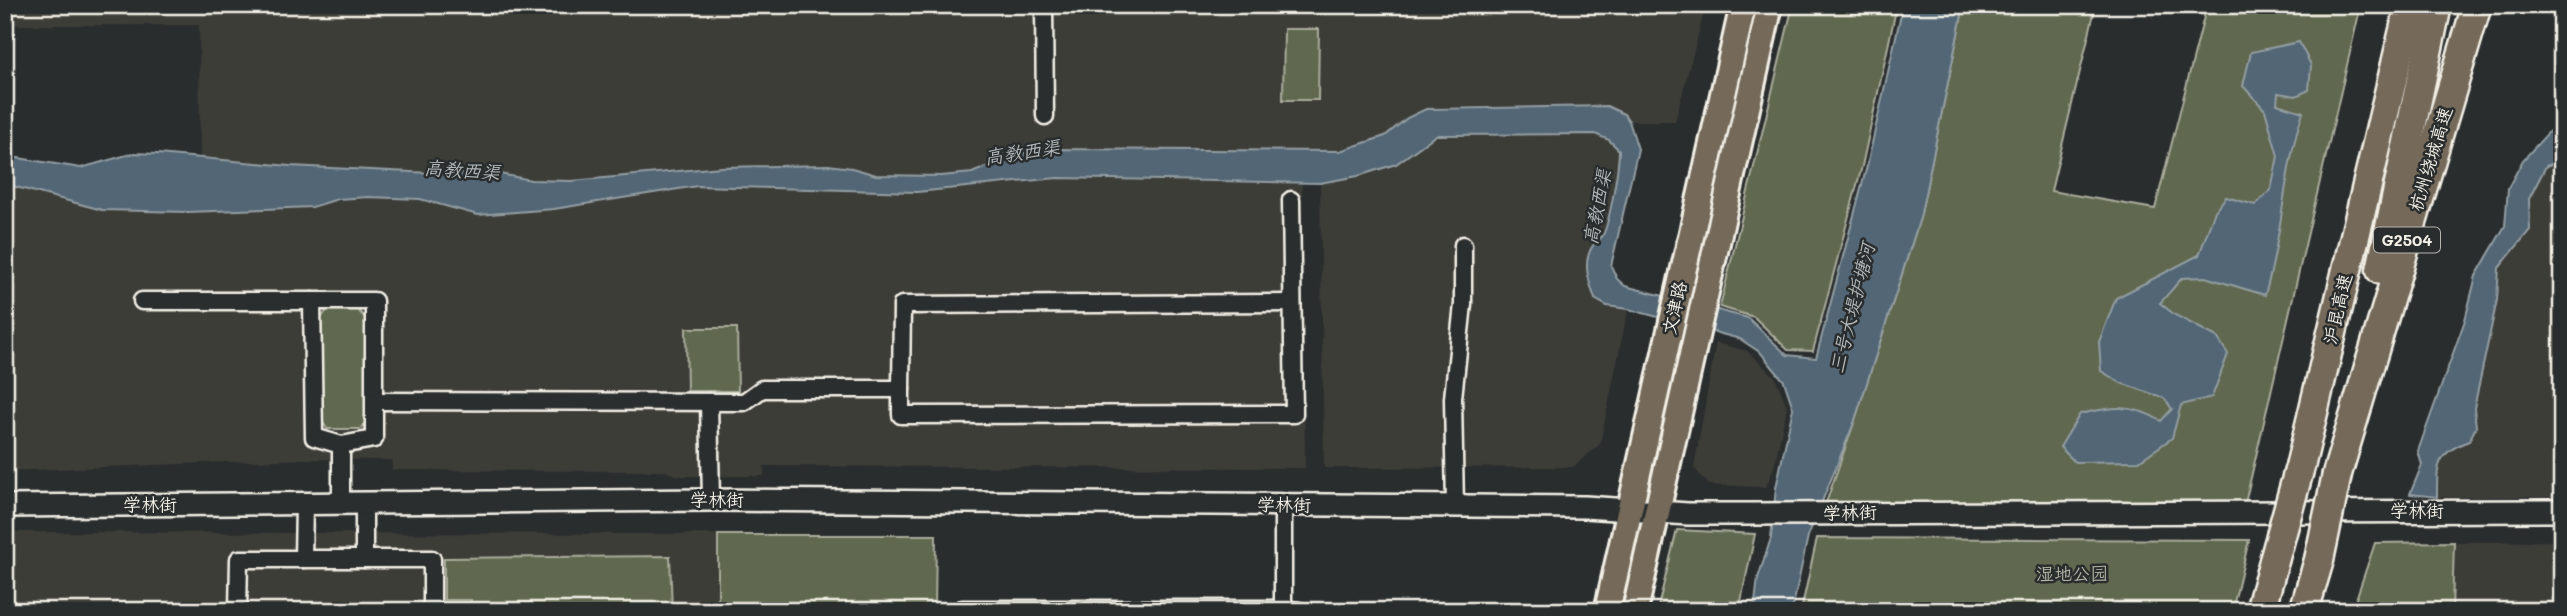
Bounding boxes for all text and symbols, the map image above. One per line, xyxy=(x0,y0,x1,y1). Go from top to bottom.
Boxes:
street label: 杭州绕城高速 xyxy=(2403,104,2457,214)
water label: 高教西渠 xyxy=(983,134,1063,169)
water label: 高教西渠 xyxy=(423,154,503,185)
water label: 高教西渠 xyxy=(1577,165,1616,247)
road number: G2504 xyxy=(2374,228,2440,252)
water label: 三号大堤护塘河 xyxy=(1823,237,1880,375)
street label: 沪昆高速 xyxy=(2317,271,2357,347)
street label: 文津路 xyxy=(1656,279,1692,337)
street label: 学林街 xyxy=(690,487,744,511)
street label: 学林街 xyxy=(123,492,177,516)
street label: 学林街 xyxy=(1257,492,1311,516)
street label: 学林街 xyxy=(2390,498,2444,522)
street label: 学林街 xyxy=(1823,500,1877,524)
park label: 湿地公园 xyxy=(2036,561,2108,585)

